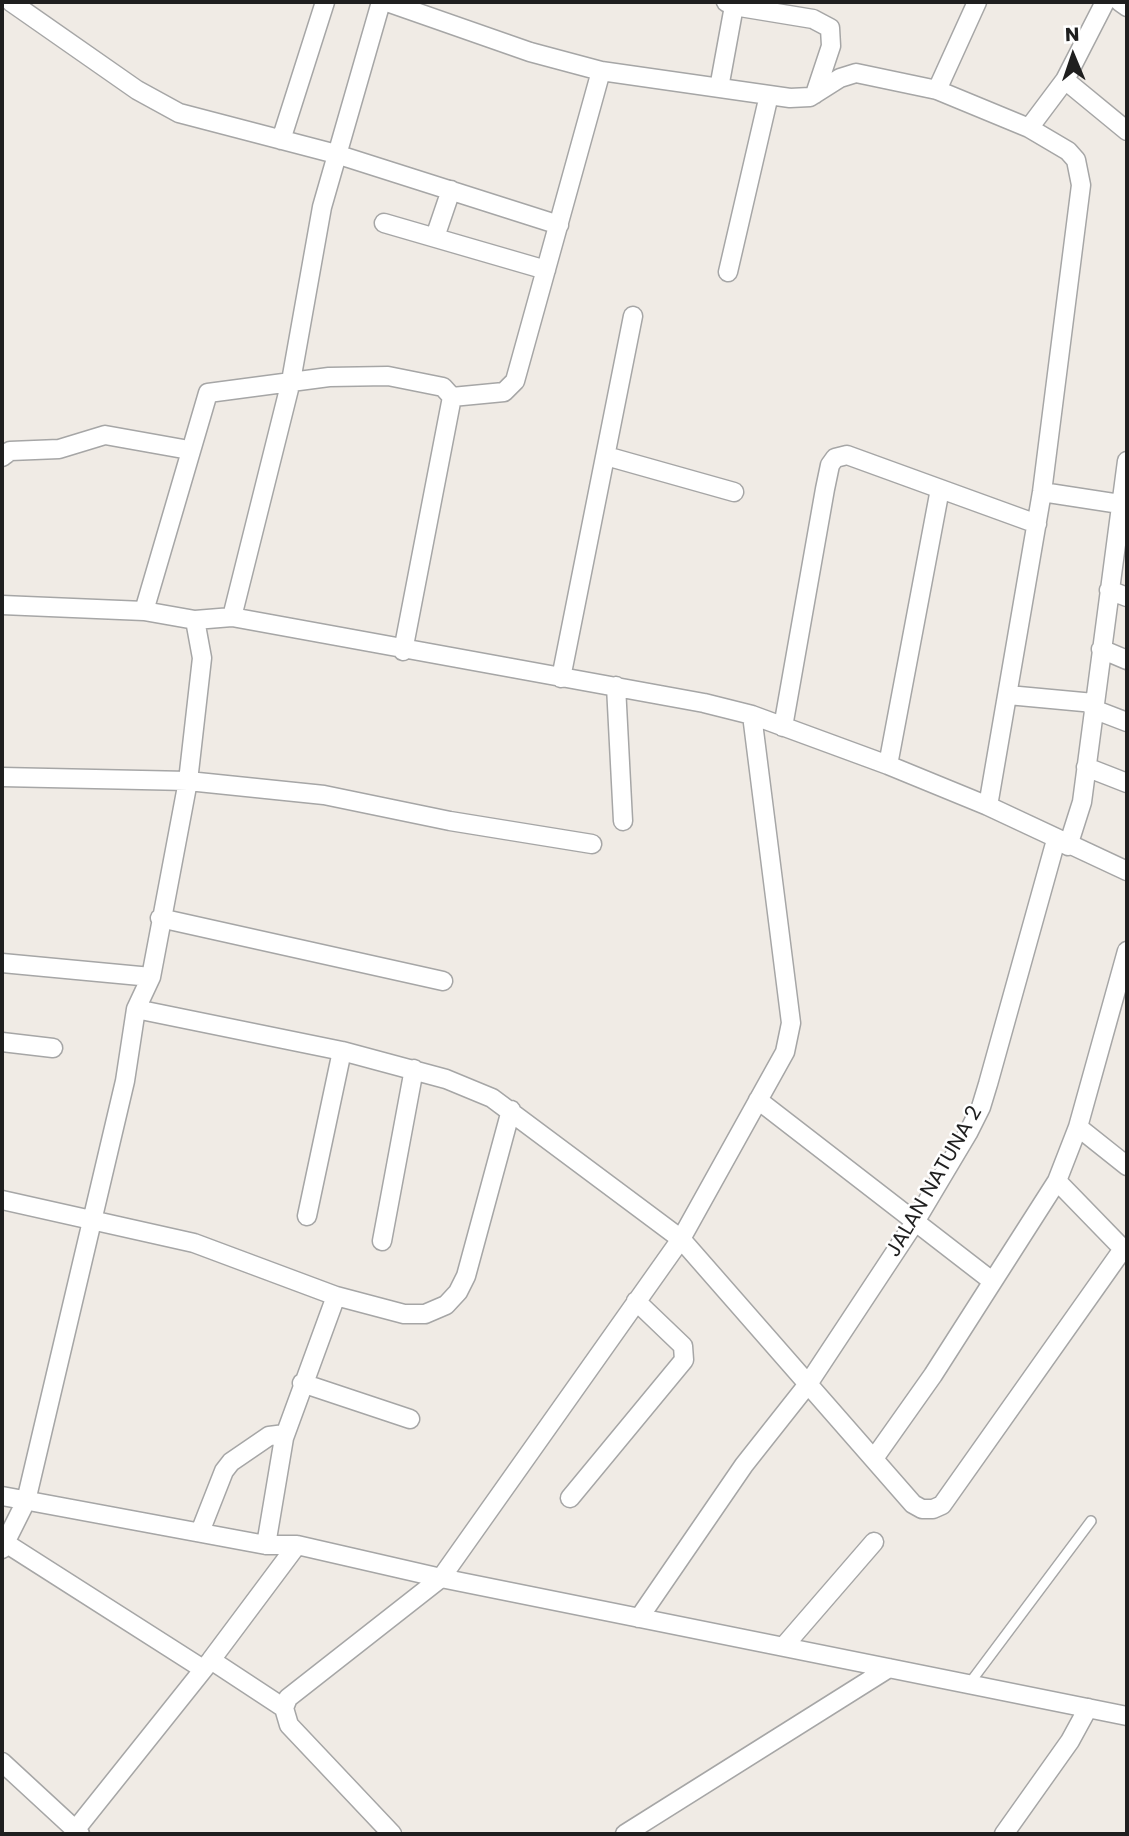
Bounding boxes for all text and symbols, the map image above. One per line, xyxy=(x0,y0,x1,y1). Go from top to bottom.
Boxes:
north arrow xyxy=(1038,21,1108,91)
text: N xyxy=(1065,21,1080,48)
street label: JALAN NATUNA 2 xyxy=(882,1102,988,1262)

